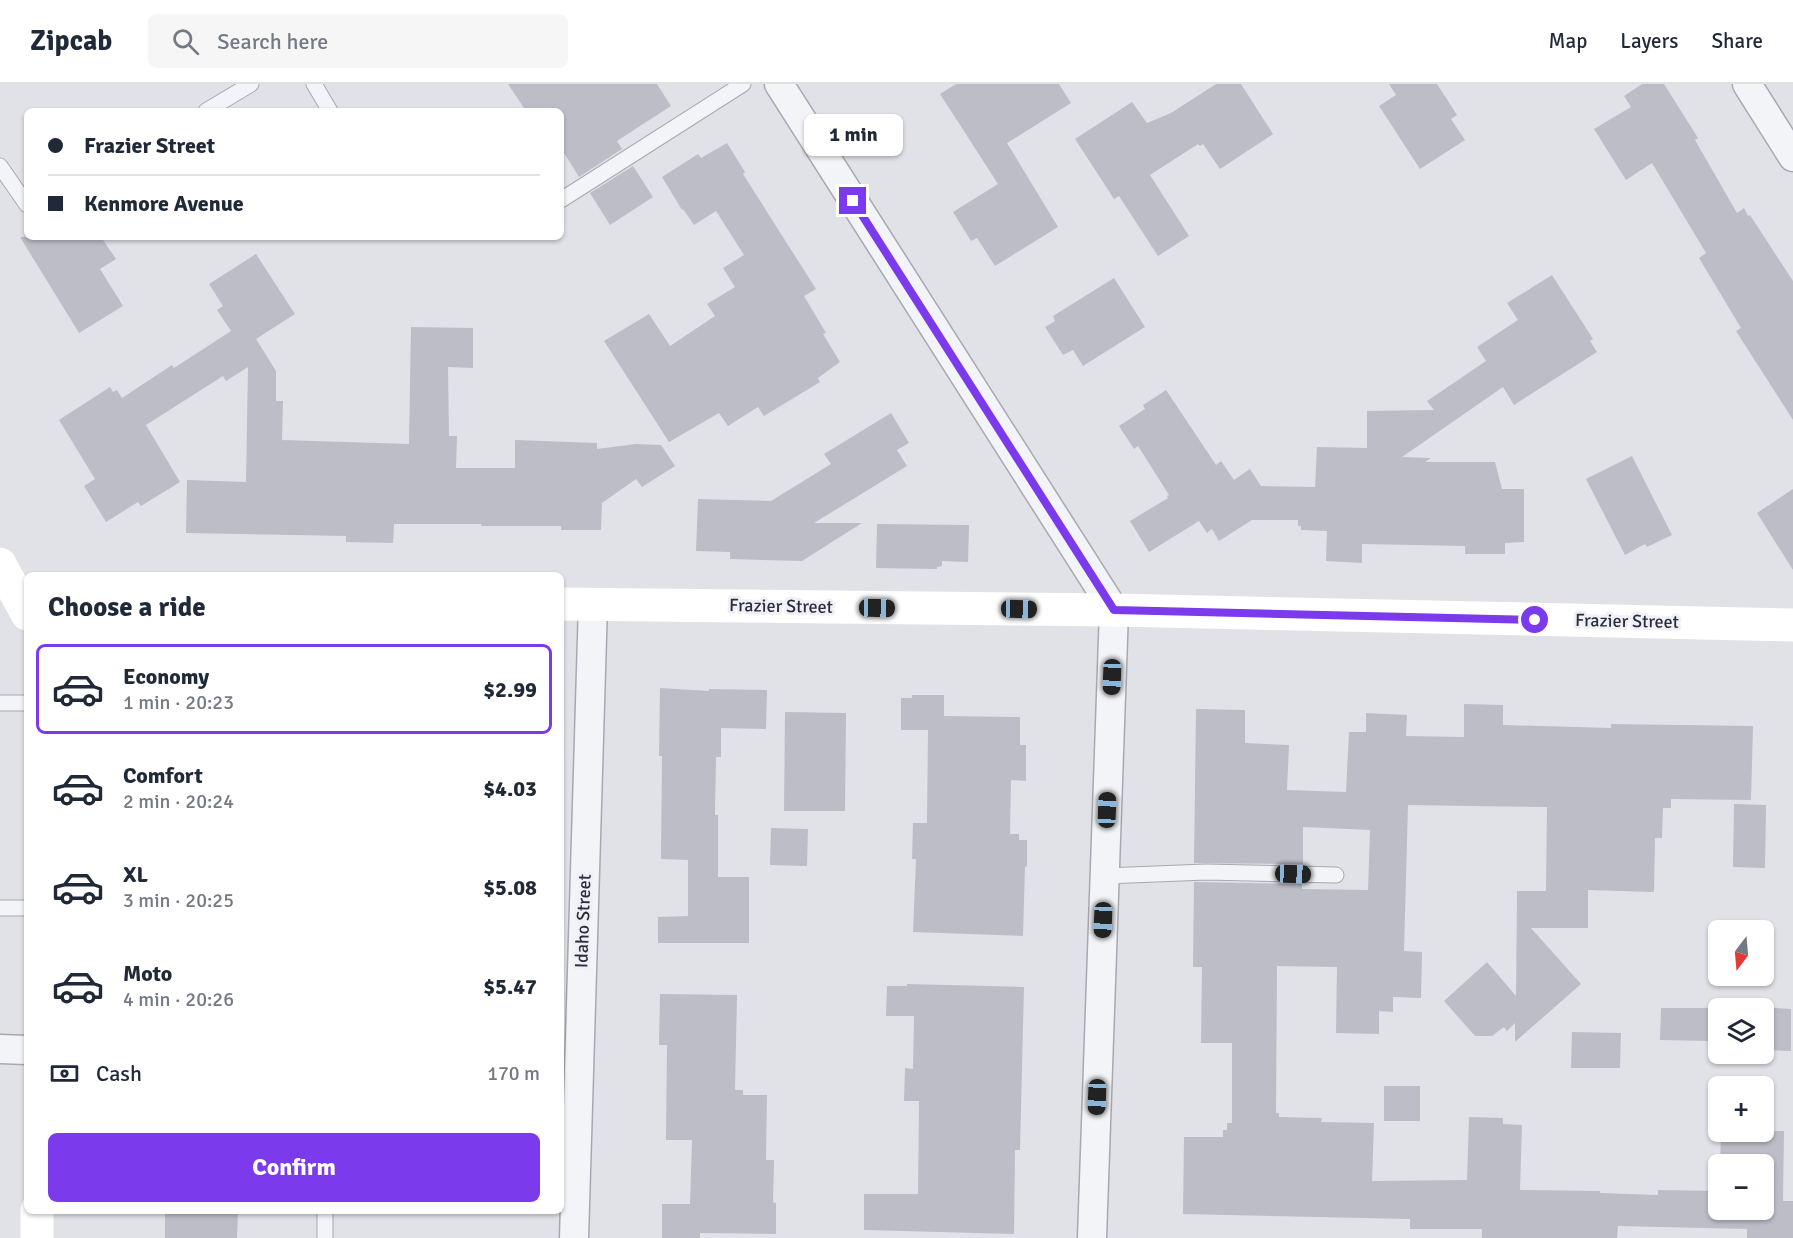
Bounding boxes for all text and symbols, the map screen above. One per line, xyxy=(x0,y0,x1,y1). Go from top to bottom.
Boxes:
search box xyxy=(148,14,568,68)
text: Zipcab xyxy=(30,24,112,58)
icon: search xyxy=(169,25,202,58)
text: Search here xyxy=(217,28,328,55)
text: Map xyxy=(1549,28,1587,54)
text: Layers xyxy=(1620,28,1678,54)
text: Share xyxy=(1711,28,1763,54)
callout: 1 min xyxy=(804,114,902,156)
text: 1 min xyxy=(829,122,878,147)
text: Frazier Street xyxy=(84,132,215,159)
route end xyxy=(839,187,866,214)
text: Kenmore Avenue xyxy=(84,190,244,217)
text: Choose a ride xyxy=(48,591,206,624)
street label: Frazier Street xyxy=(729,594,833,618)
car xyxy=(859,599,895,617)
car xyxy=(1001,600,1037,618)
route start xyxy=(1521,606,1548,633)
street label: Frazier Street xyxy=(1575,609,1679,633)
car xyxy=(1102,659,1122,695)
icon: car xyxy=(51,662,105,716)
text: Economy xyxy=(123,663,209,690)
text: $2.99 xyxy=(483,676,537,703)
text: 1 min · 20:23 xyxy=(123,690,234,715)
icon: car xyxy=(51,761,105,815)
text: Comfort xyxy=(123,762,203,789)
text: $4.03 xyxy=(483,775,537,802)
text: 2 min · 20:24 xyxy=(123,789,234,814)
car xyxy=(1097,792,1117,828)
icon: car xyxy=(51,860,105,914)
text: XL xyxy=(123,861,148,888)
car xyxy=(1275,864,1311,884)
text: $5.08 xyxy=(483,874,537,901)
street label: Idaho Street xyxy=(570,874,596,968)
text: 3 min · 20:25 xyxy=(123,888,234,913)
car xyxy=(1093,902,1113,938)
north arrow xyxy=(1708,920,1774,986)
map controls xyxy=(1708,920,1774,1220)
icon: car xyxy=(51,959,105,1013)
text: Moto xyxy=(123,960,172,987)
text: $5.47 xyxy=(483,973,537,1000)
text: 4 min · 20:26 xyxy=(123,987,234,1012)
button: layers xyxy=(1708,998,1774,1064)
icon: cash xyxy=(48,1057,81,1090)
text: Cash xyxy=(96,1060,142,1087)
text: 170 m xyxy=(487,1061,540,1086)
button: + xyxy=(1708,1076,1774,1142)
car xyxy=(1087,1079,1107,1115)
button: Confirm xyxy=(48,1133,540,1202)
button: − xyxy=(1708,1154,1774,1220)

